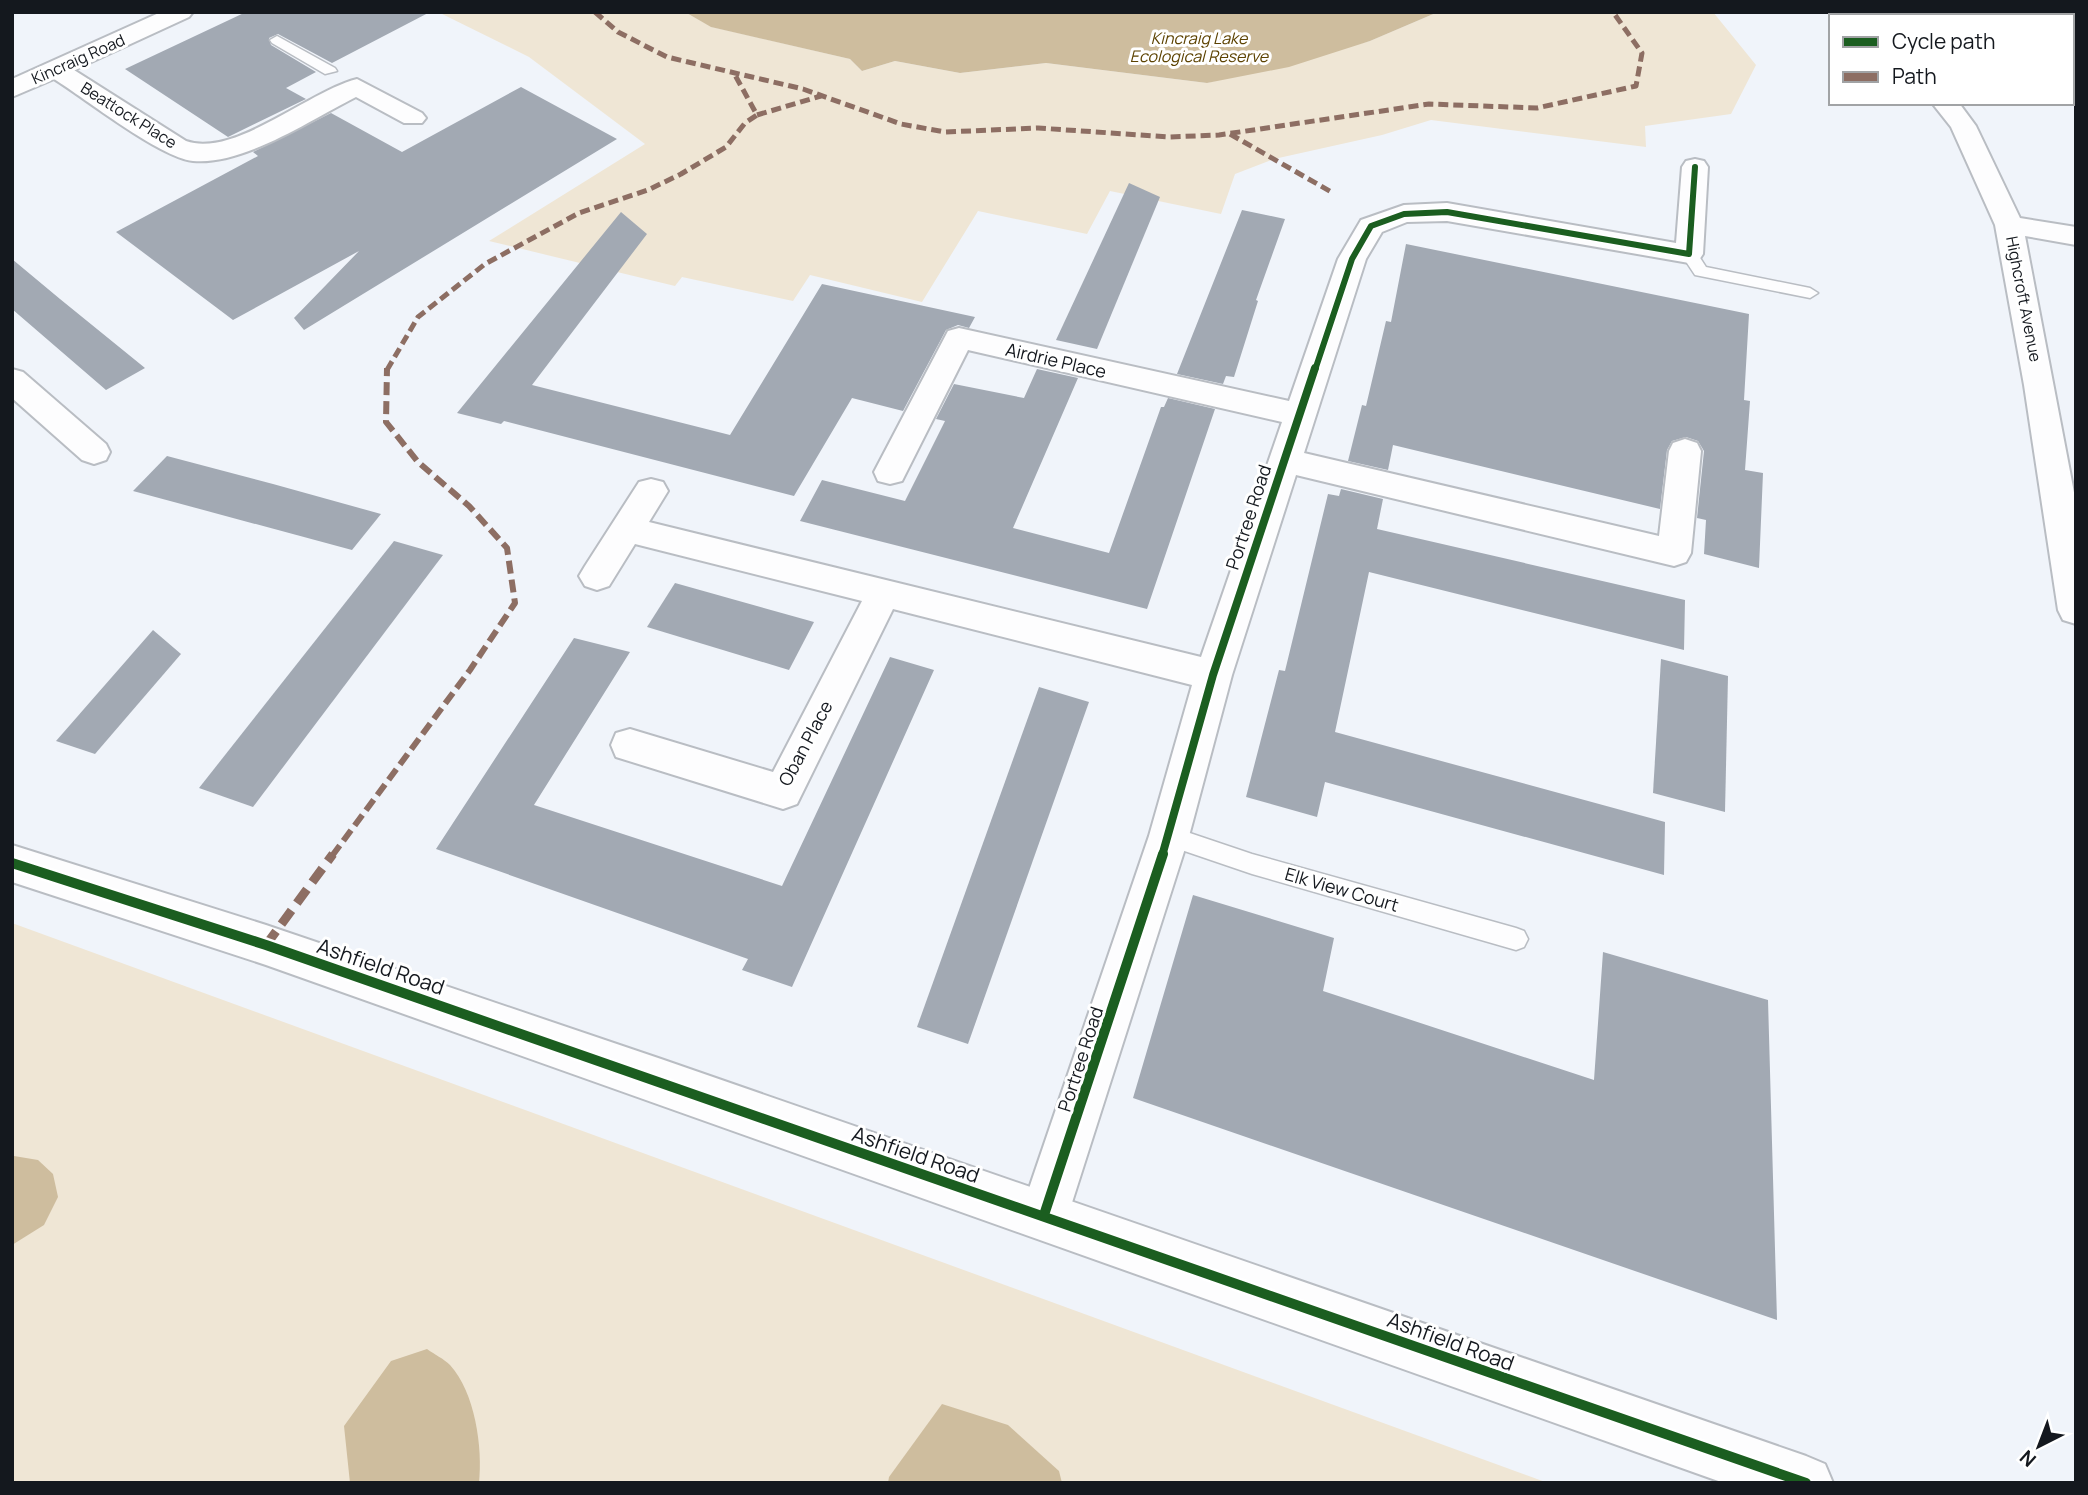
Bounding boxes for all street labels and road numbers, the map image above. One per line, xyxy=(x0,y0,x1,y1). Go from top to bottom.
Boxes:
street label: Kincraig Road xyxy=(28,29,128,89)
street label: Beattock Place xyxy=(77,77,181,153)
street label: Highcroft Avenue xyxy=(2001,234,2047,364)
street label: Airdrie Place xyxy=(1003,337,1109,383)
street label: Portree Road xyxy=(1220,462,1276,572)
street label: Oban Place xyxy=(773,696,837,790)
street label: Elk View Court xyxy=(1282,861,1402,917)
street label: Ashfield Road xyxy=(314,931,448,1001)
street label: Portree Road xyxy=(1052,1004,1108,1114)
street label: Ashfield Road xyxy=(849,1119,983,1189)
street label: Ashfield Road xyxy=(1384,1305,1518,1377)

